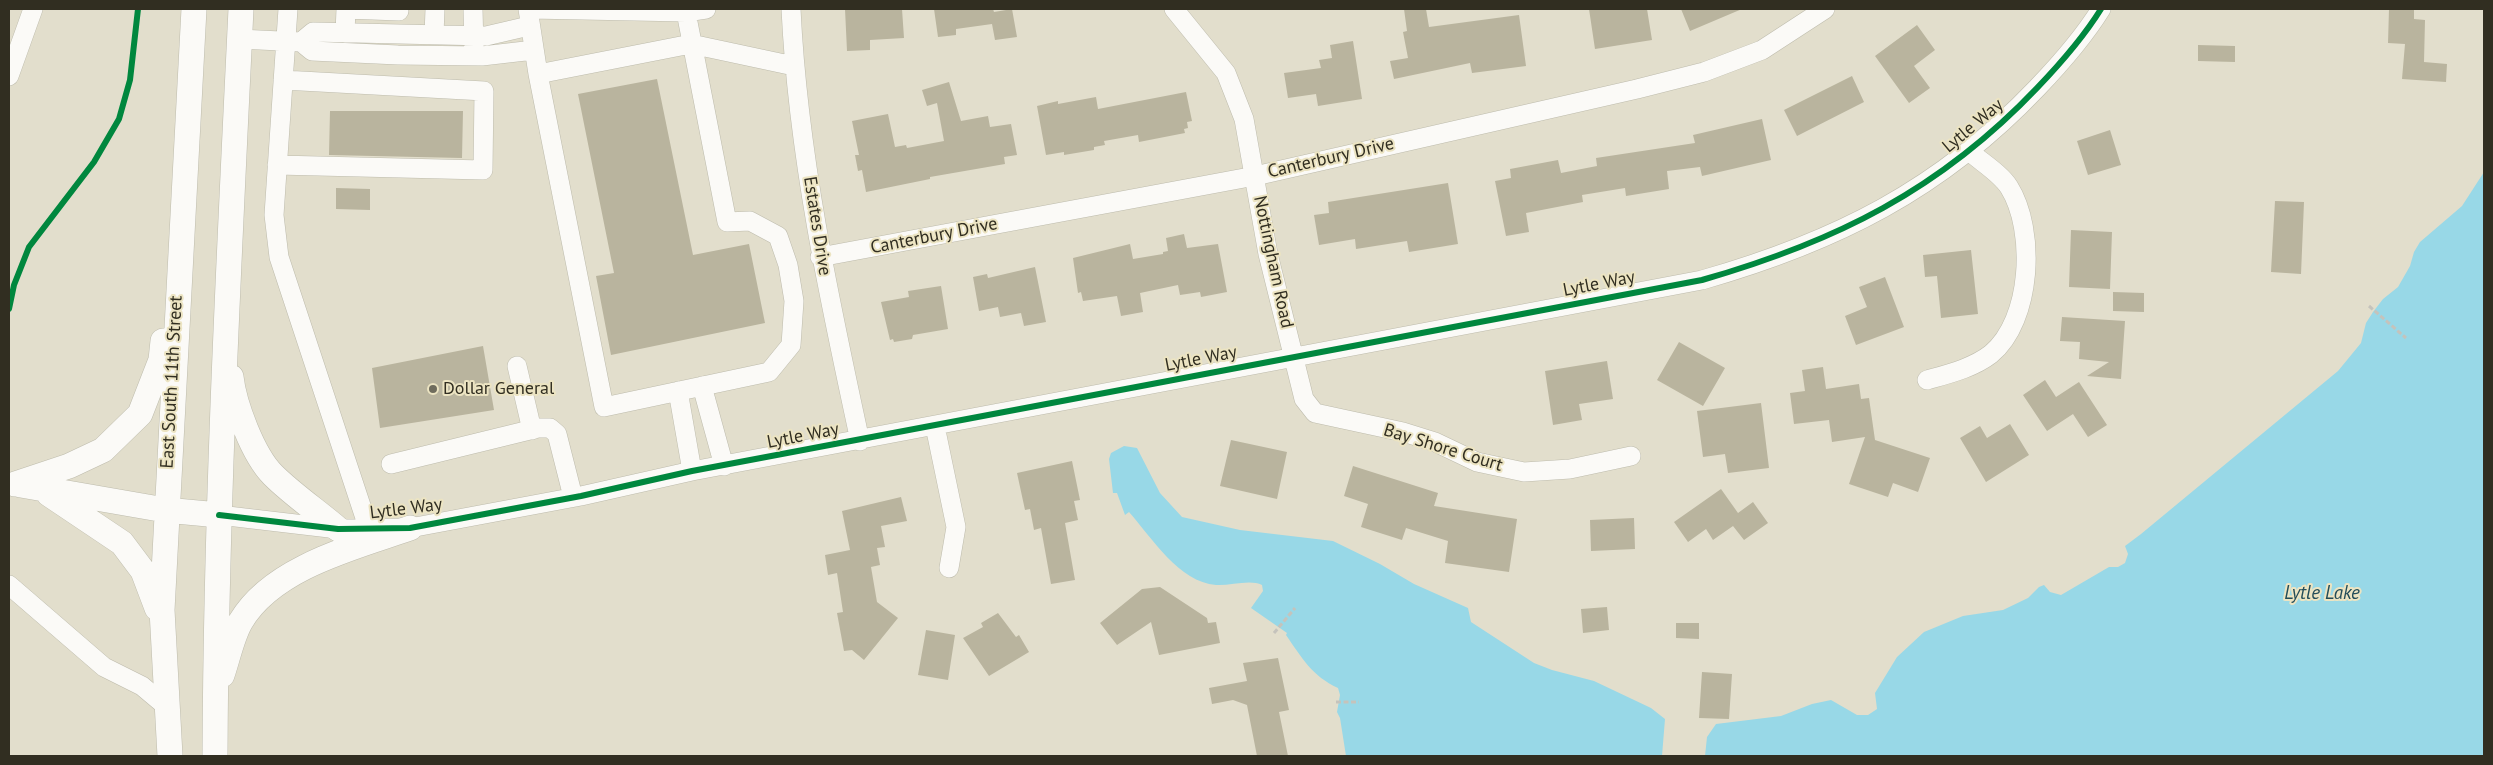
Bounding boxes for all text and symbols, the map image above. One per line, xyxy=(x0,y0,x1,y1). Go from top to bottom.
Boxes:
street label: Lytle Way xyxy=(1938,94,2008,158)
street label: Canterbury Drive xyxy=(1266,133,1396,183)
street label: Estates Drive xyxy=(799,175,835,277)
street label: Nottingham Road xyxy=(1248,194,1298,330)
street label: Canterbury Drive xyxy=(869,213,999,259)
street label: Lytle Way xyxy=(1561,266,1637,302)
street label: East South 11th Street xyxy=(157,295,187,469)
street label: Lytle Way xyxy=(1163,341,1239,377)
place label: Dollar General xyxy=(443,378,554,400)
marker: Dollar General xyxy=(427,383,439,395)
street label: Lytle Way xyxy=(765,418,841,454)
street label: Bay Shore Court xyxy=(1381,420,1505,476)
street label: Lytle Way xyxy=(369,494,443,524)
water label: Lytle Lake xyxy=(2284,583,2360,605)

